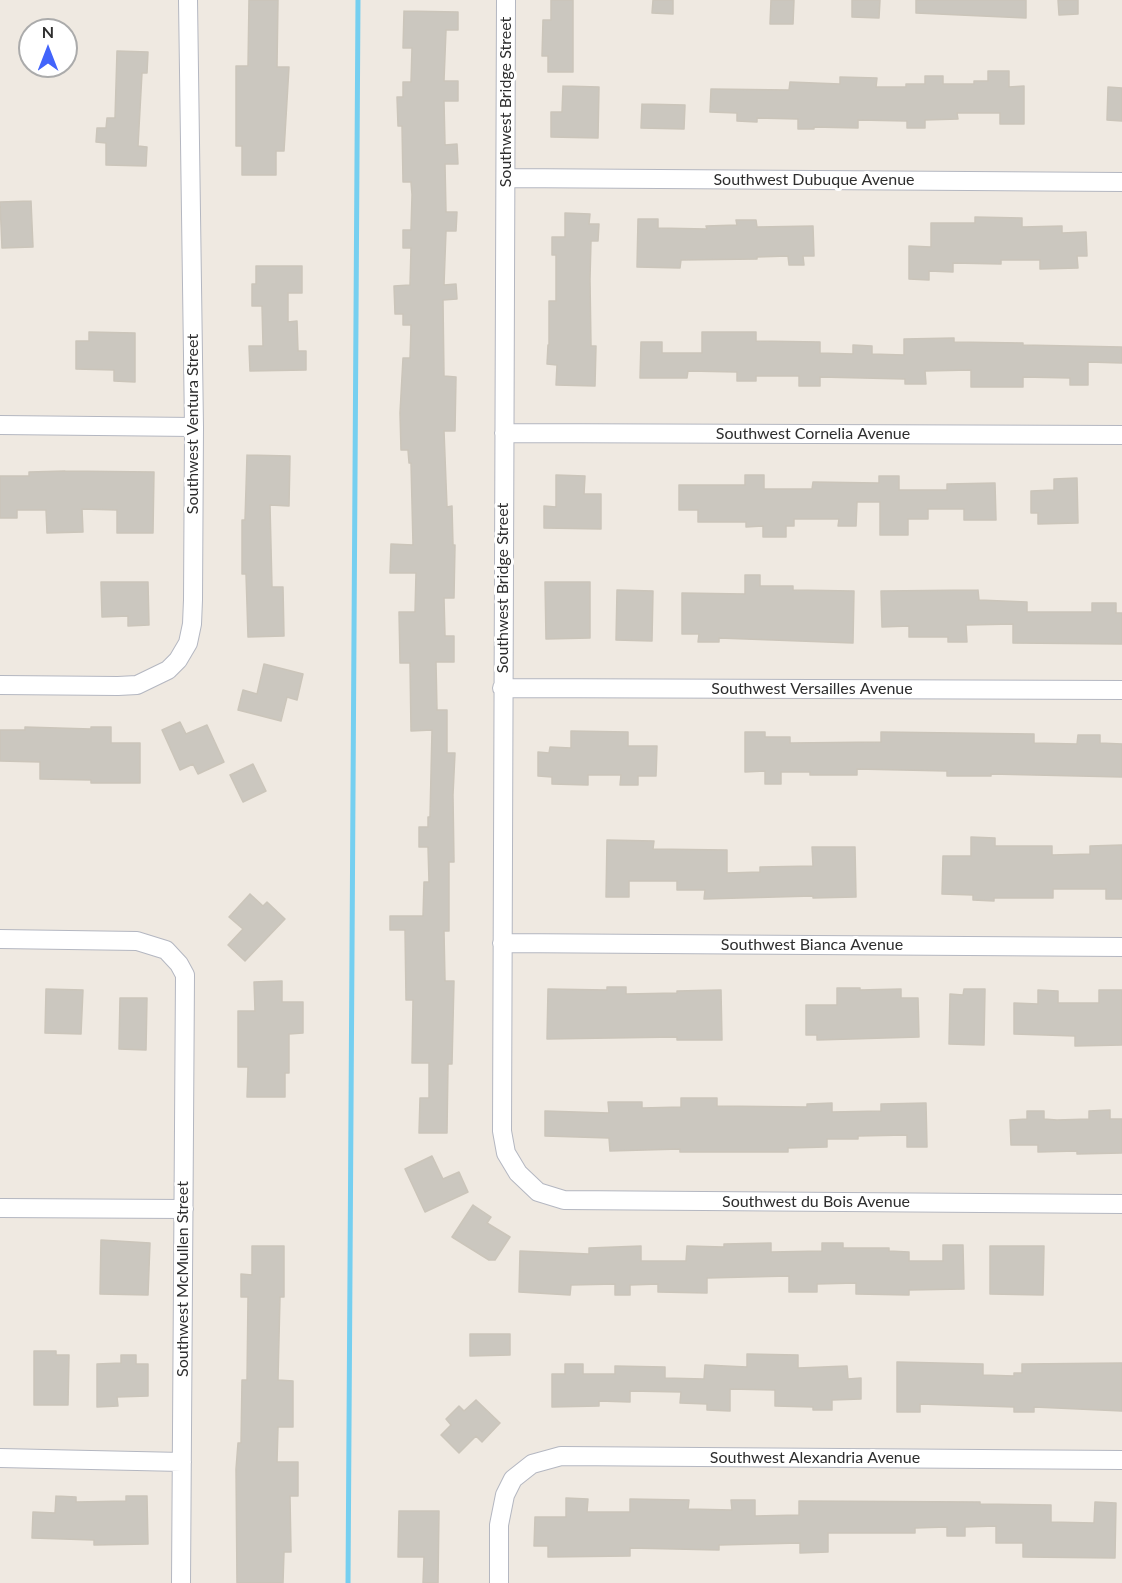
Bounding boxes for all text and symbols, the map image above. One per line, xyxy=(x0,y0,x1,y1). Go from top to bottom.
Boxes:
street label: Southwest Bridge Street xyxy=(496,17,516,187)
north arrow xyxy=(18,18,78,78)
text: N xyxy=(42,22,54,41)
street label: Southwest Dubuque Avenue xyxy=(713,170,915,190)
street label: Southwest Ventura Street xyxy=(183,334,203,514)
street label: Southwest Cornelia Avenue xyxy=(716,424,910,444)
street label: Southwest Bridge Street xyxy=(493,503,513,673)
street label: Southwest Versailles Avenue xyxy=(711,679,913,699)
street label: Southwest Bianca Avenue xyxy=(721,935,903,955)
street label: Southwest McMullen Street xyxy=(173,1181,193,1377)
street label: Southwest du Bois Avenue xyxy=(722,1192,910,1212)
street label: Southwest Alexandria Avenue xyxy=(710,1448,920,1468)

